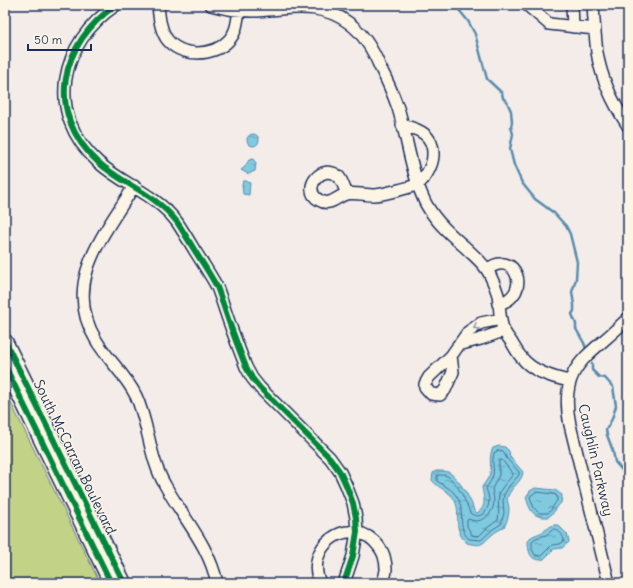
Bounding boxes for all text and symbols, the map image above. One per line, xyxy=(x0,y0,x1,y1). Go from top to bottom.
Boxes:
scale bar xyxy=(28,26,91,52)
text: 50 m xyxy=(34,32,63,47)
one-way arrow xyxy=(473,322,480,329)
street label: South McCarran Boulevard xyxy=(30,376,120,538)
street label: Caughlin Parkway xyxy=(574,402,618,518)

